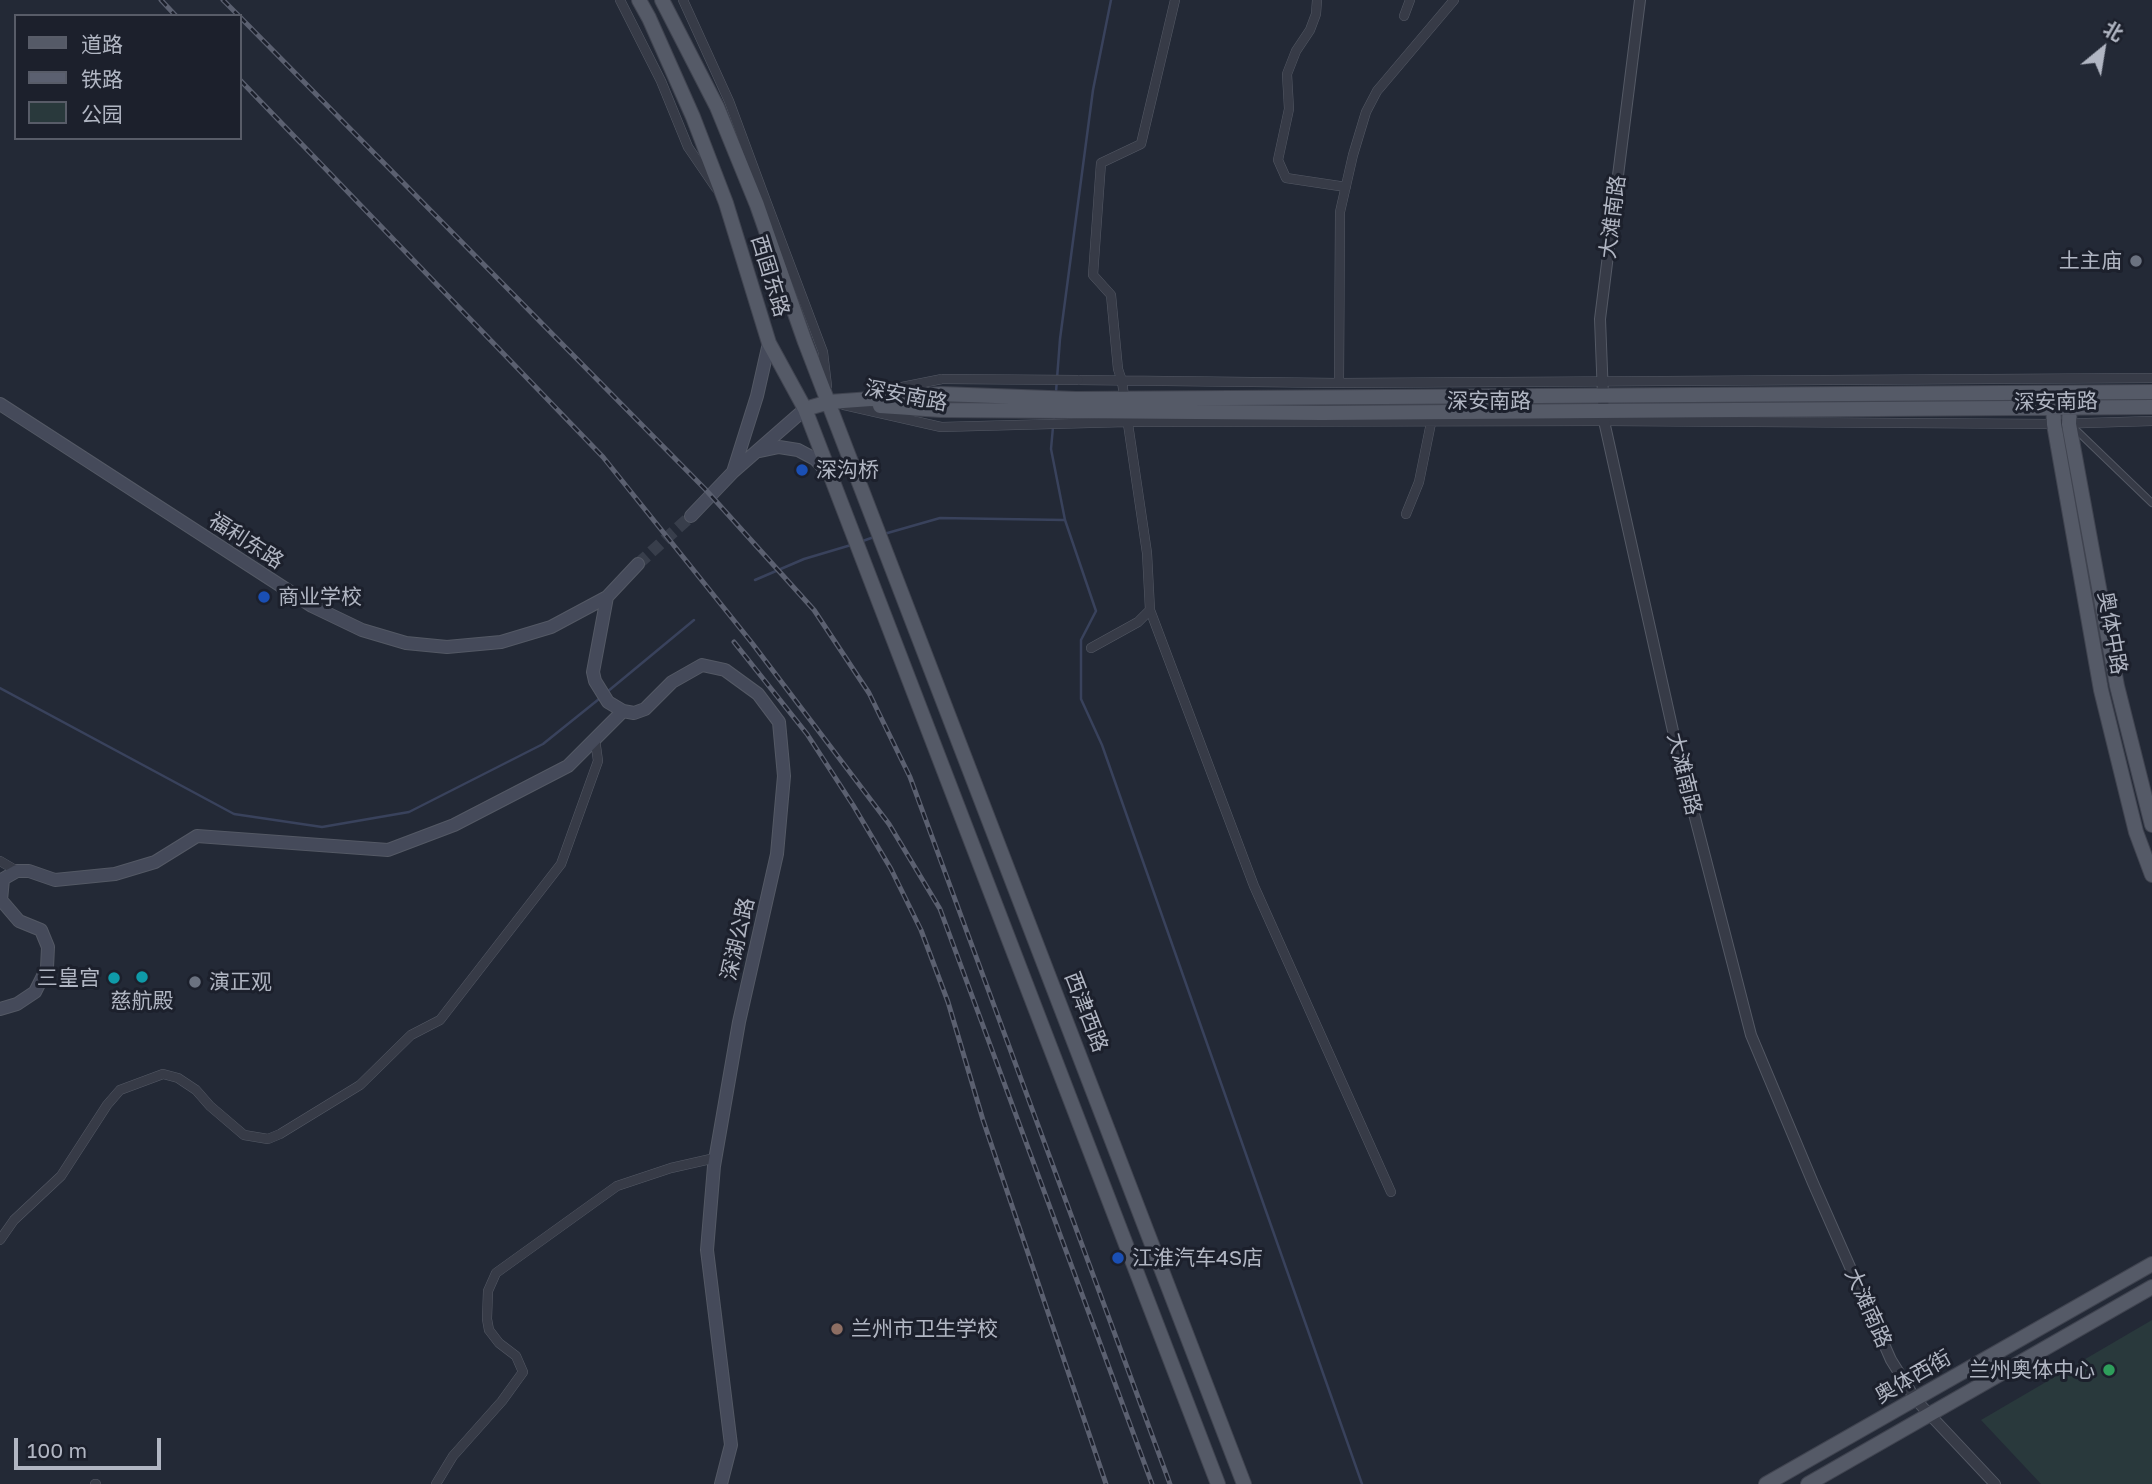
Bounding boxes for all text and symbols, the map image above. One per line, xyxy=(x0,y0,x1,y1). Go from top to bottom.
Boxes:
legend xyxy=(14,14,242,140)
north arrow xyxy=(2068,14,2138,84)
text: 北 xyxy=(2100,16,2128,45)
text: 道路 xyxy=(81,31,123,57)
text: 铁路 xyxy=(81,66,123,92)
text: 公园 xyxy=(81,101,123,127)
street label: 大滩南路 xyxy=(1595,174,1631,260)
street label: 西固东路 xyxy=(746,232,794,320)
place label: 土主庙 xyxy=(2059,248,2122,274)
marker: 土主庙 xyxy=(2128,253,2144,269)
street label: 深安南路 xyxy=(862,376,950,416)
street label: 深安南路 xyxy=(1447,388,1531,414)
street label: 深安南路 xyxy=(2014,389,2098,415)
place label: 深沟桥 xyxy=(816,457,879,483)
marker: 深沟桥 xyxy=(794,462,810,478)
street label: 福利东路 xyxy=(204,508,288,574)
place label: 商业学校 xyxy=(278,584,362,610)
marker: 商业学校 xyxy=(256,589,272,605)
street label: 奥体中路 xyxy=(2092,589,2132,677)
street label: 大滩南路 xyxy=(1662,730,1706,818)
street label: 深湖公路 xyxy=(716,895,760,983)
place label: 三皇宫 xyxy=(37,965,100,991)
street label: 西津西路 xyxy=(1059,968,1113,1056)
marker: 慈航殿 xyxy=(134,969,150,985)
place label: 演正观 xyxy=(209,969,272,995)
marker: 三皇宫 xyxy=(106,970,122,986)
marker: 演正观 xyxy=(187,974,203,990)
place label: 慈航殿 xyxy=(111,988,173,1014)
place label: 江淮汽车4S店 xyxy=(1132,1245,1263,1271)
marker: 江淮汽车4S店 xyxy=(1110,1250,1126,1266)
street label: 大滩南路 xyxy=(1839,1265,1897,1351)
place label: 兰州市卫生学校 xyxy=(851,1316,998,1342)
marker: 兰州市卫生学校 xyxy=(829,1321,845,1337)
street label: 奥体西街 xyxy=(1870,1345,1956,1409)
place label: 兰州奥体中心 xyxy=(1969,1357,2095,1383)
marker: 兰州奥体中心 xyxy=(2101,1362,2117,1378)
scale bar xyxy=(18,1424,164,1468)
text: 100 m xyxy=(27,1437,87,1463)

